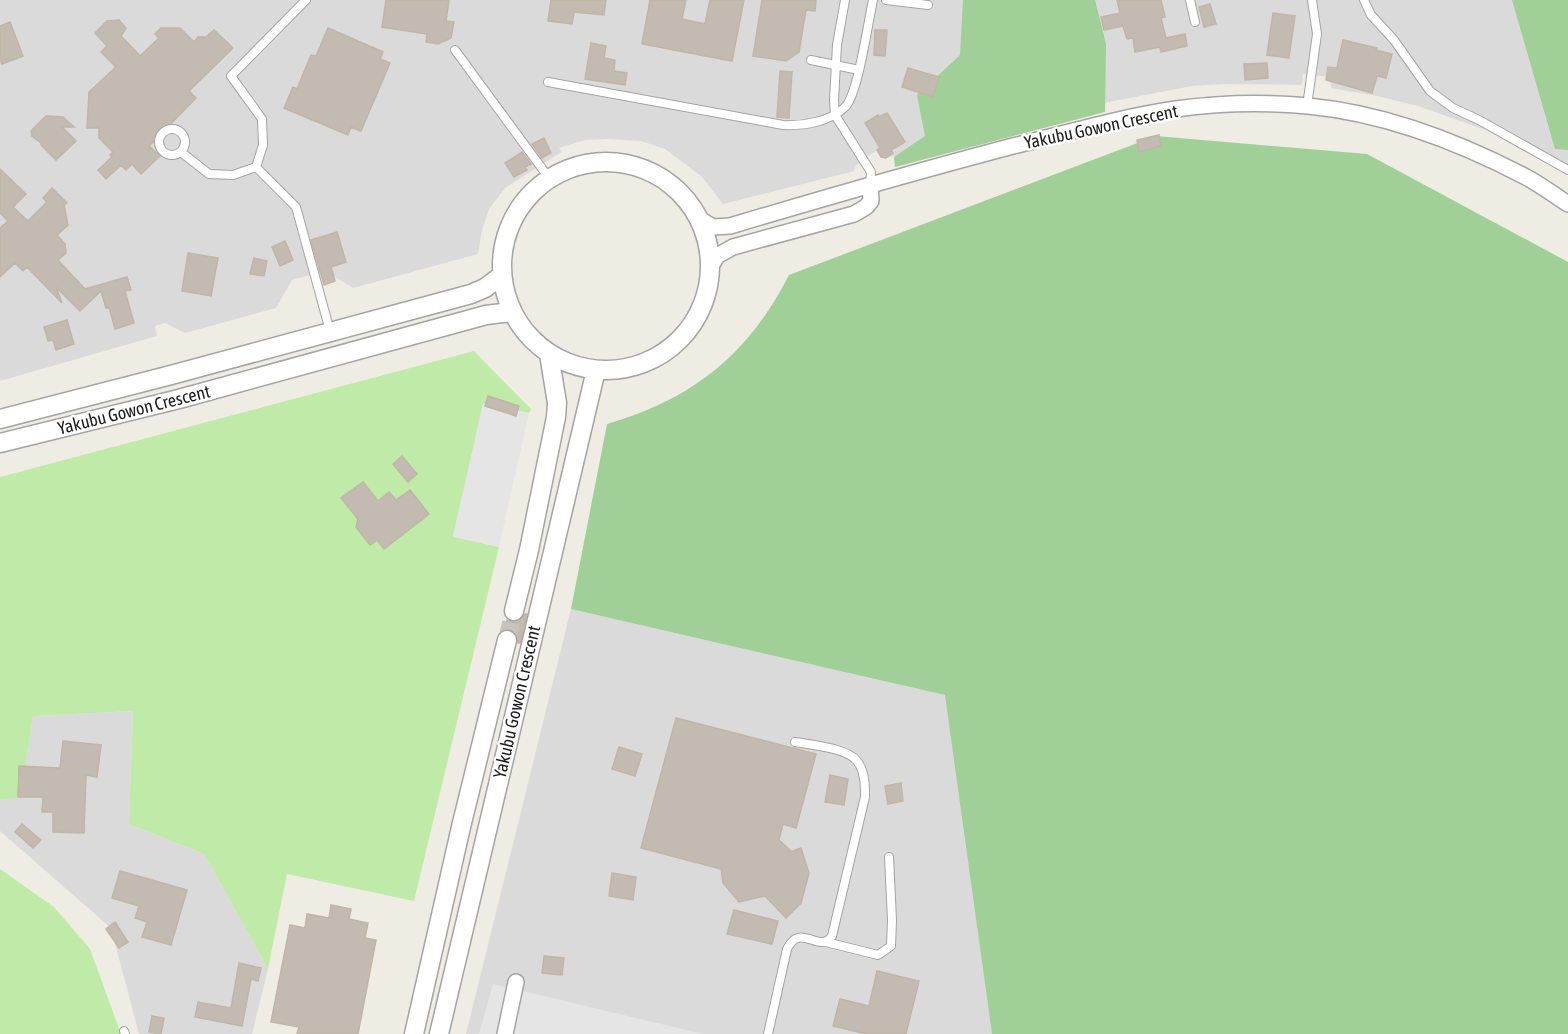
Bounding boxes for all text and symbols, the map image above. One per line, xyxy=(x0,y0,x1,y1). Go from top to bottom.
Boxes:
street label: Yakubu Gowon Crescent xyxy=(1022,100,1180,153)
street label: Yakubu Gowon Crescent xyxy=(55,380,212,439)
street label: Yakubu Gowon Crescent xyxy=(489,623,544,780)

